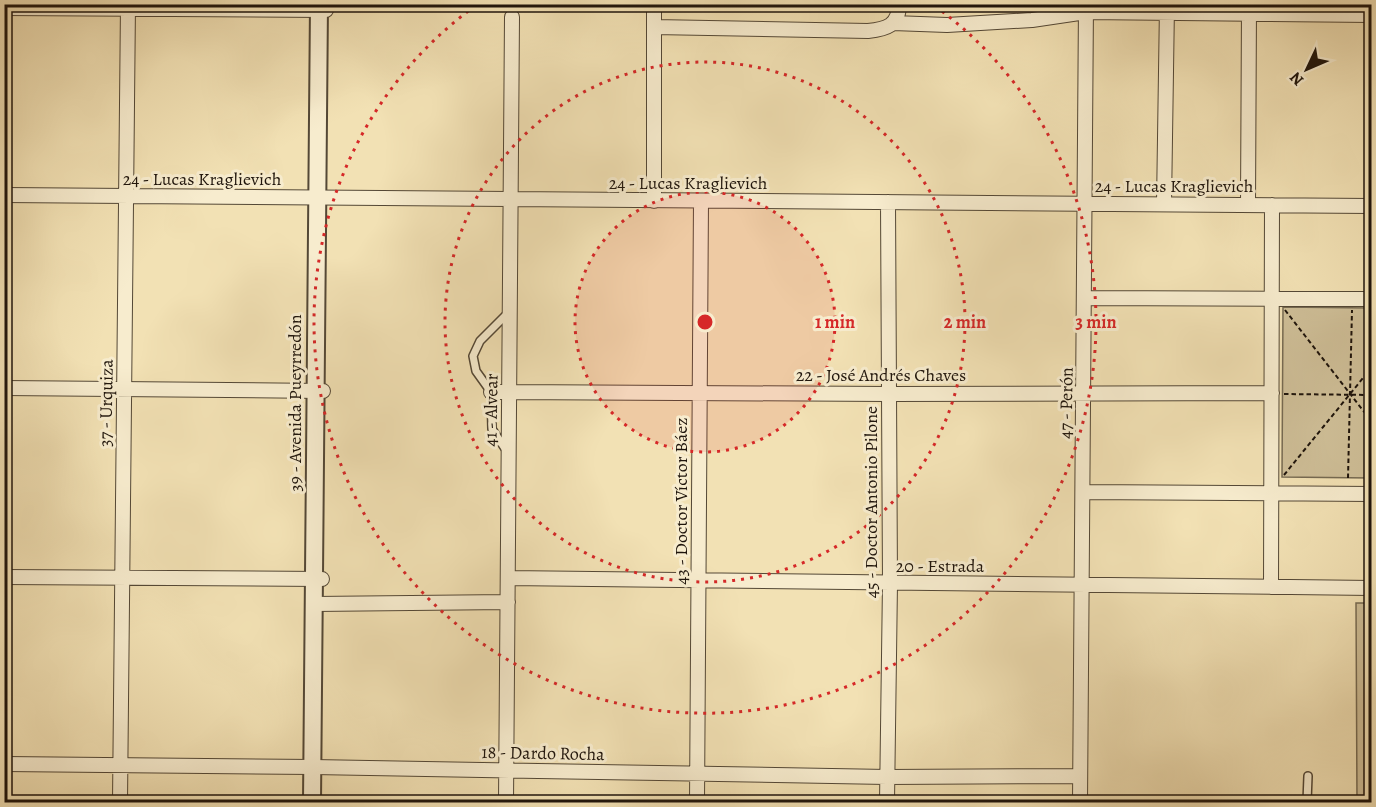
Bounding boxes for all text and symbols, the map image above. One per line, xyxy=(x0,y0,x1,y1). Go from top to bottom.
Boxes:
north arrow xyxy=(1277,39,1337,99)
text: N xyxy=(1285,67,1309,91)
street label: 24 - Lucas Kraglievich xyxy=(123,167,282,191)
street label: 24 - Lucas Kraglievich xyxy=(609,171,768,195)
street label: 24 - Lucas Kraglievich xyxy=(1095,174,1254,198)
text: 1 min xyxy=(815,310,855,334)
text: 2 min xyxy=(944,310,986,334)
text: 3 min xyxy=(1075,310,1117,334)
centre of rings xyxy=(695,312,715,332)
street label: 39 - Avenida Pueyrredón xyxy=(283,314,307,492)
street label: 37 - Urquiza xyxy=(93,358,119,447)
street label: 22 - José Andrés Chaves xyxy=(796,363,966,387)
street label: 47 - Perón xyxy=(1053,367,1079,439)
street label: 41 - Alvear xyxy=(478,373,504,447)
street label: 45 - Doctor Antonio Pilone xyxy=(859,406,883,598)
street label: 43 - Doctor Víctor Báez xyxy=(669,417,693,585)
street label: 20 - Estrada xyxy=(896,554,985,578)
street label: 18 - Dardo Rocha xyxy=(481,740,605,766)

